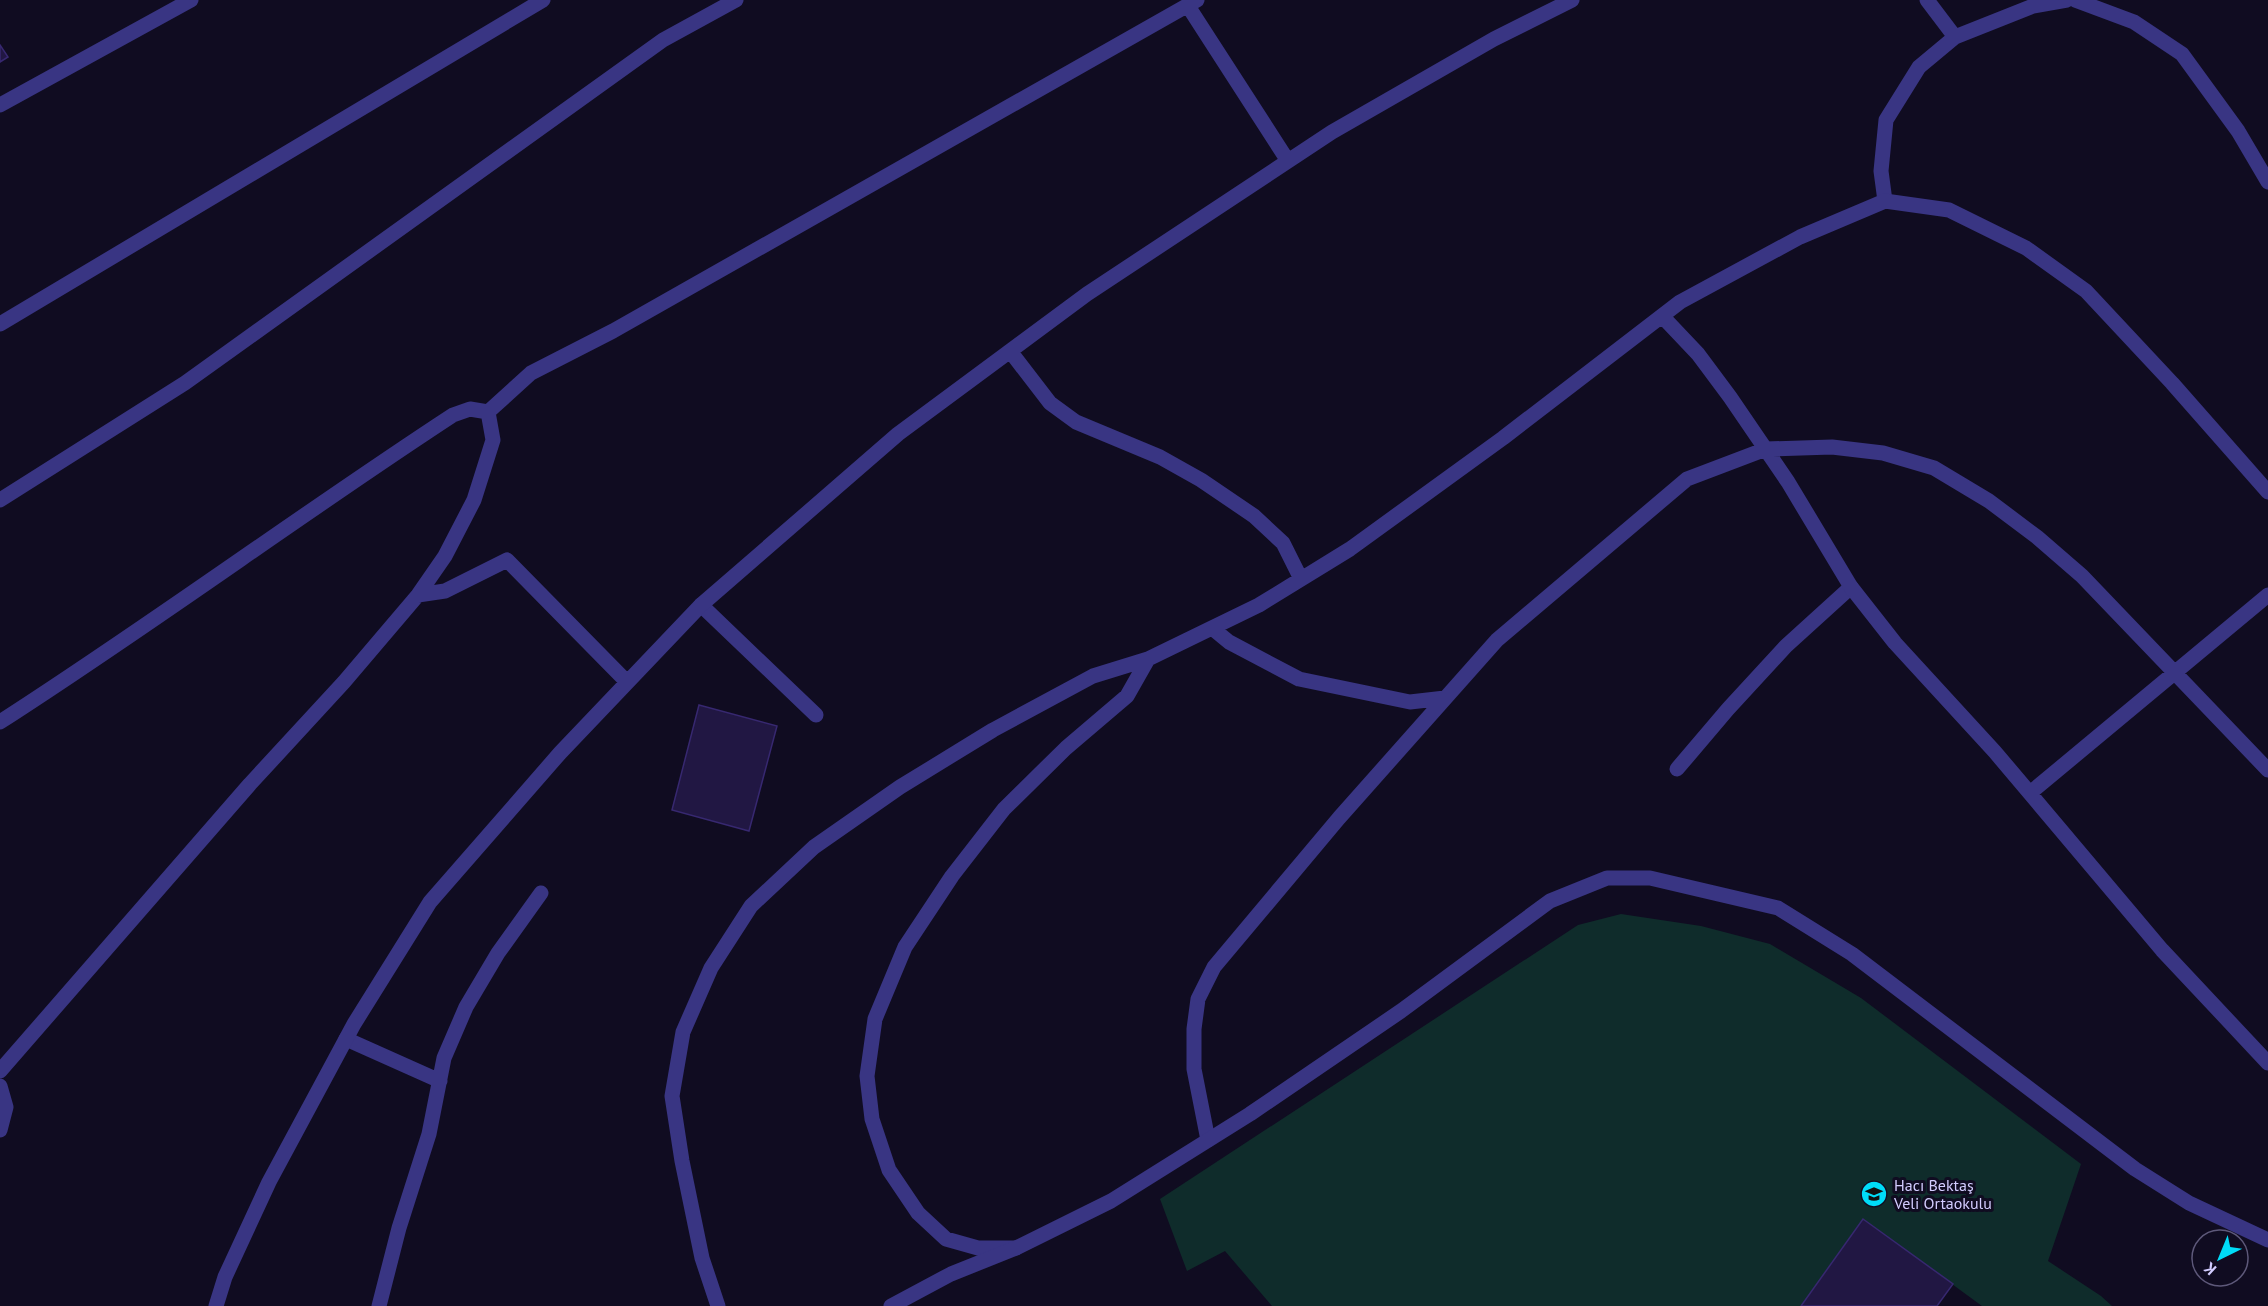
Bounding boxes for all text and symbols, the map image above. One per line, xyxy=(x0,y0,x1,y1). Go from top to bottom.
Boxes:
place label: Hacı Bektaş Veli Ortaokulu xyxy=(1893,1175,1992,1213)
school or university icon: Hacı Bektaş Veli Ortaokulu xyxy=(1859,1179,1889,1209)
north arrow xyxy=(2190,1228,2250,1288)
text: K xyxy=(2199,1258,2220,1280)

